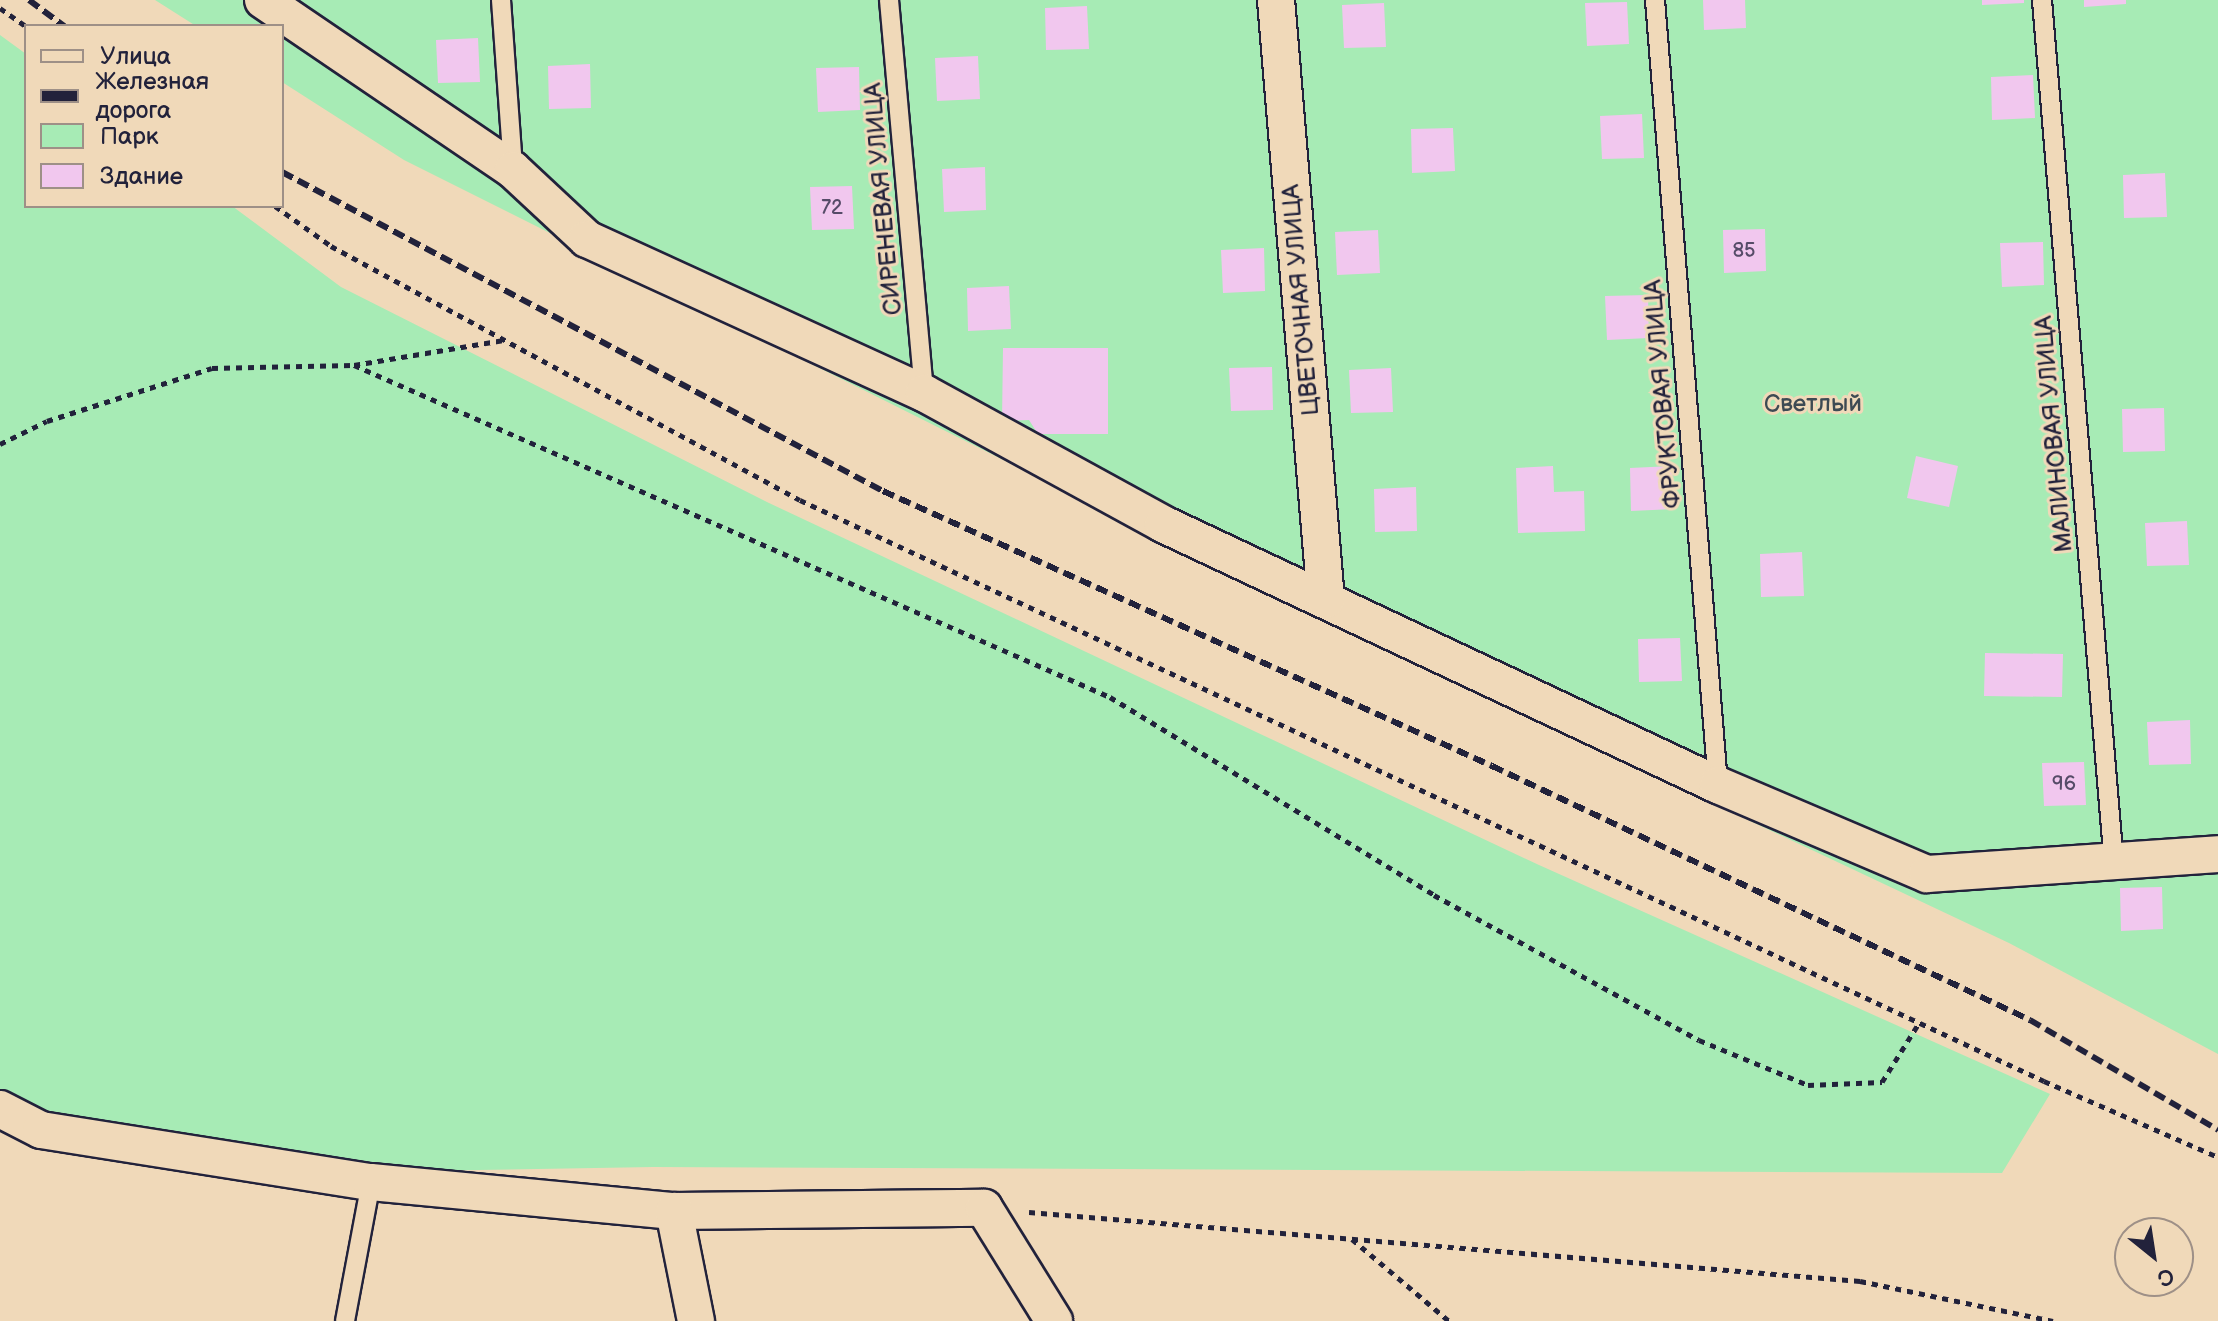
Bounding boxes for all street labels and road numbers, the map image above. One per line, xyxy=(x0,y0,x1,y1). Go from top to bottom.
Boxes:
street label: СИРЕНЕВАЯ УЛИЦА xyxy=(859,82,907,316)
street label: ЦВЕТОЧНАЯ УЛИЦА xyxy=(1277,183,1325,417)
street label: ФРУКТОВАЯ УЛИЦА xyxy=(1639,278,1687,510)
street label: МАЛИНОВАЯ УЛИЦА xyxy=(2029,315,2079,553)

